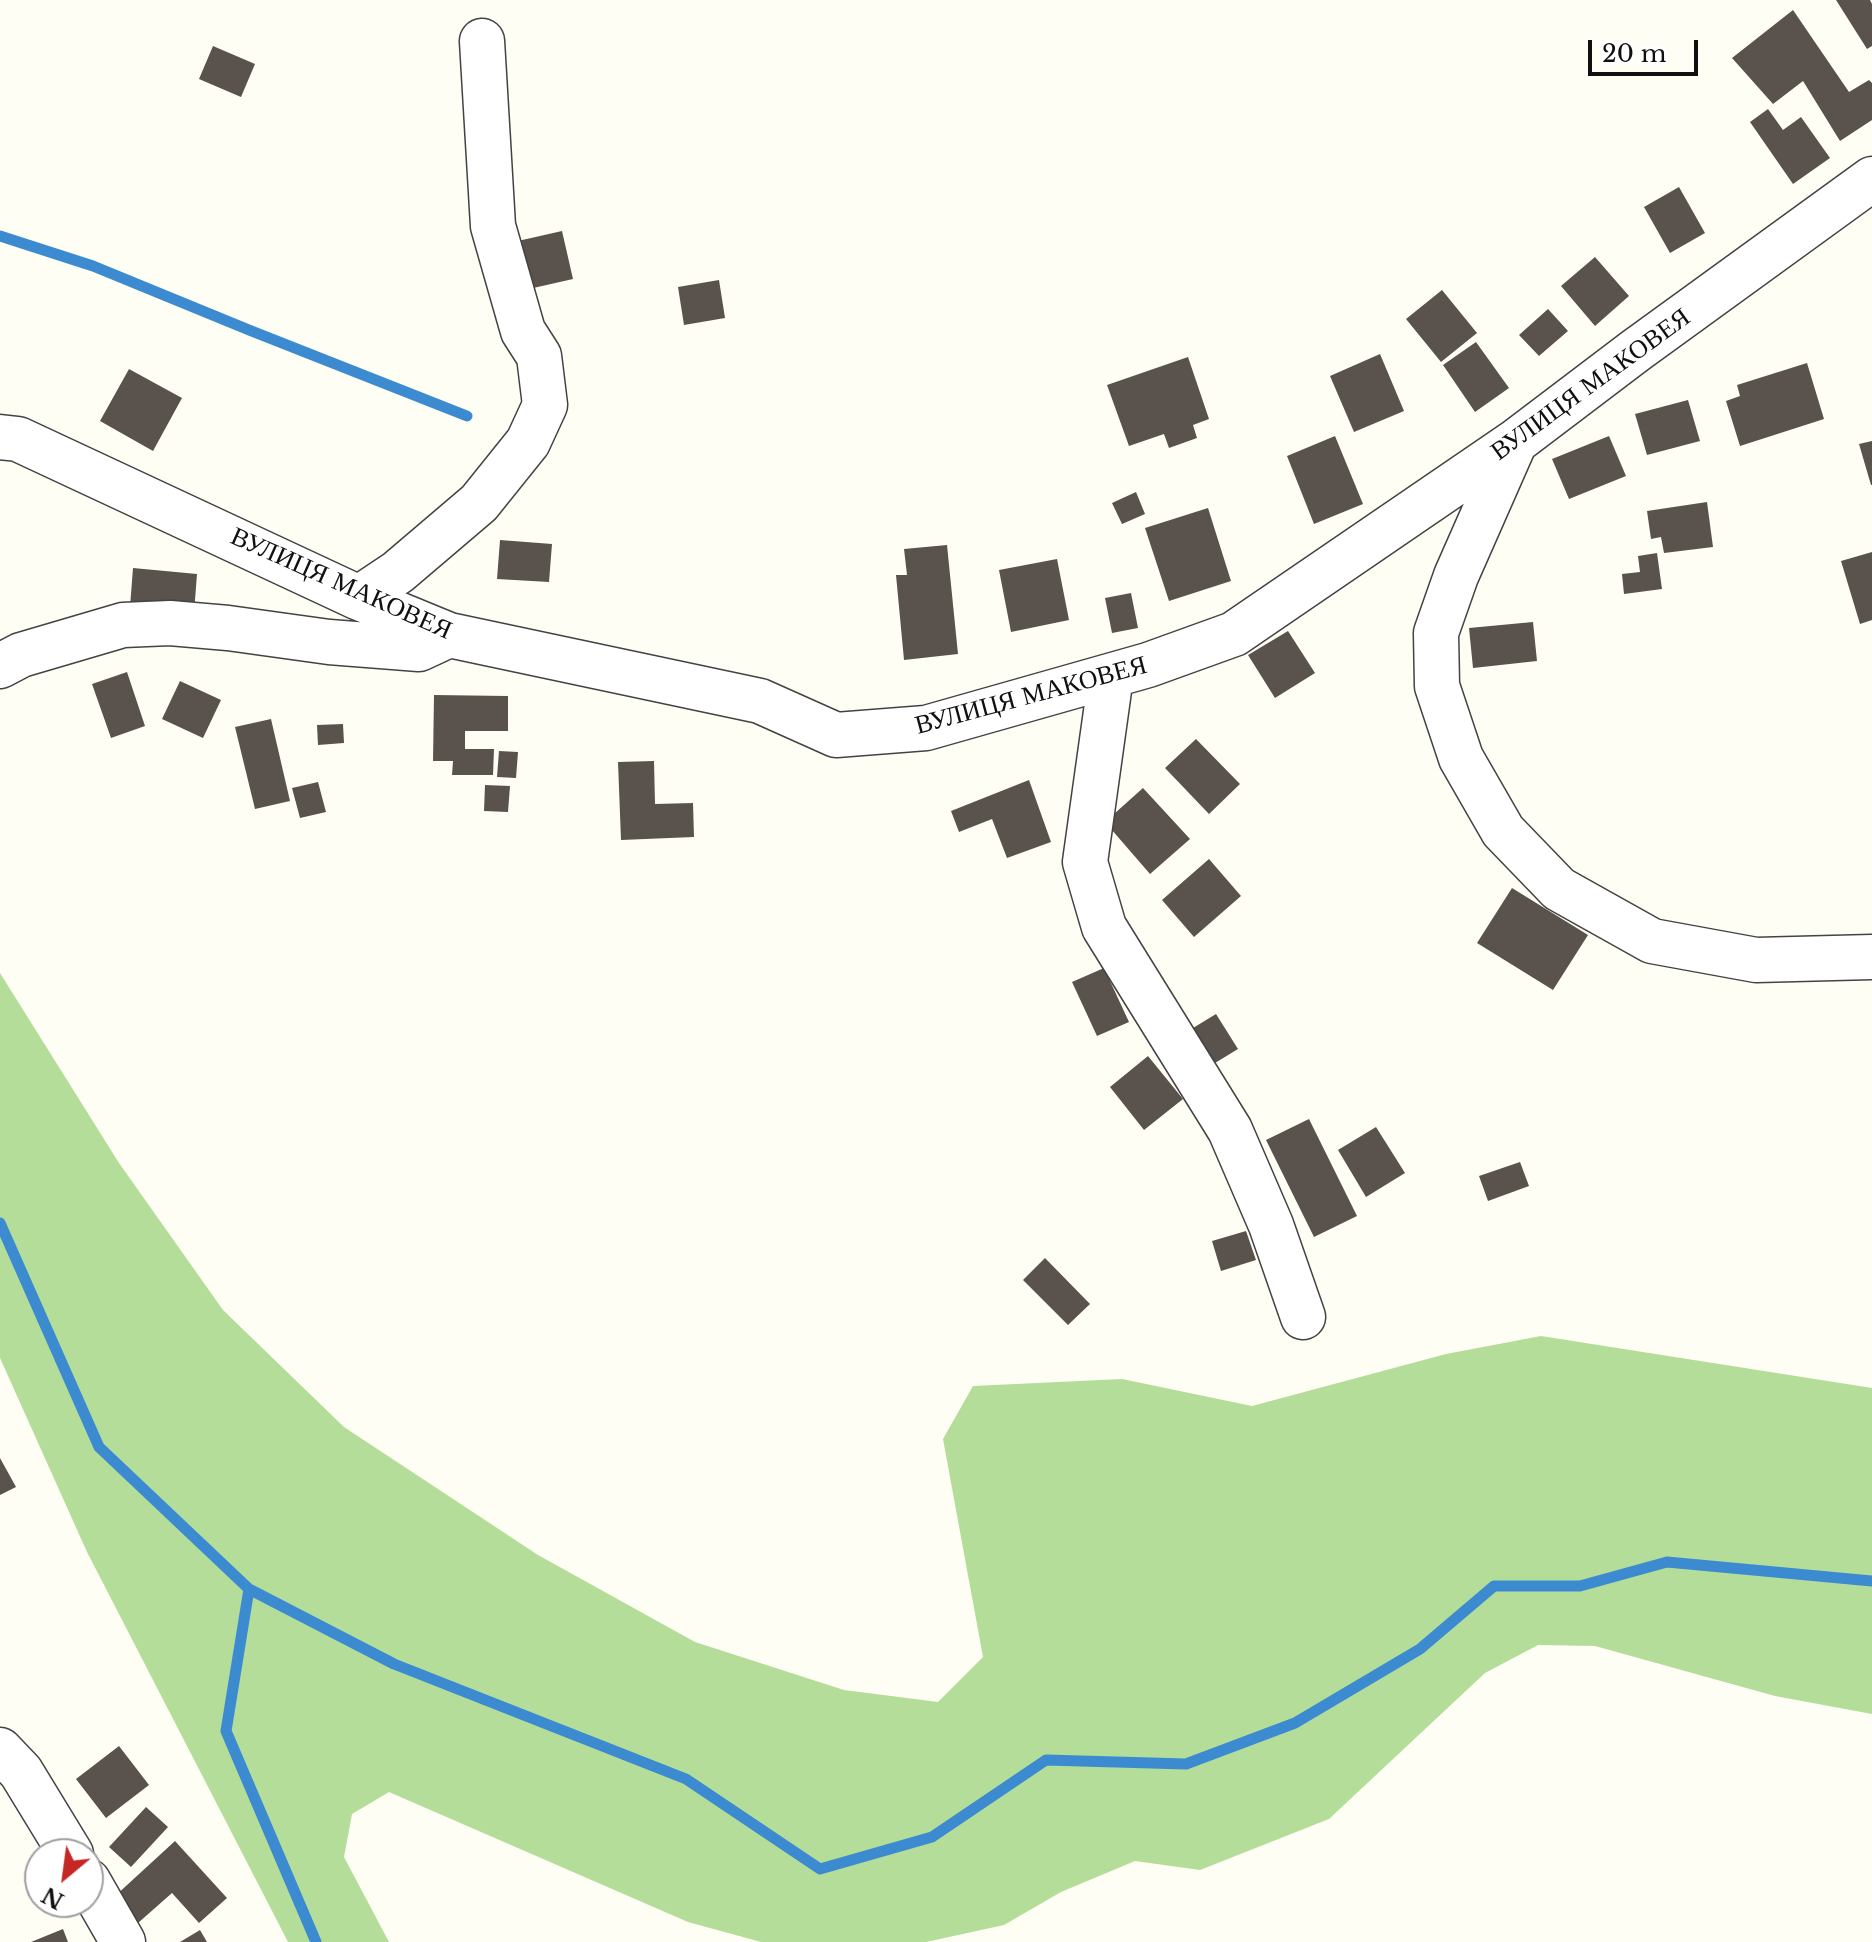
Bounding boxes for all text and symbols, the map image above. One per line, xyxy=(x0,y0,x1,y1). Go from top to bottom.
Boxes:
scale bar xyxy=(1592,24,1702,74)
text: 20 m xyxy=(1602,39,1667,68)
street label: ВУЛИЦЯ МАКОВЕЯ xyxy=(1485,302,1697,468)
street label: ВУЛИЦЯ МАКОВЕЯ xyxy=(226,521,456,647)
street label: ВУЛИЦЯ МАКОВЕЯ xyxy=(912,650,1150,742)
north arrow xyxy=(24,1838,104,1918)
text: N xyxy=(38,1881,69,1915)

